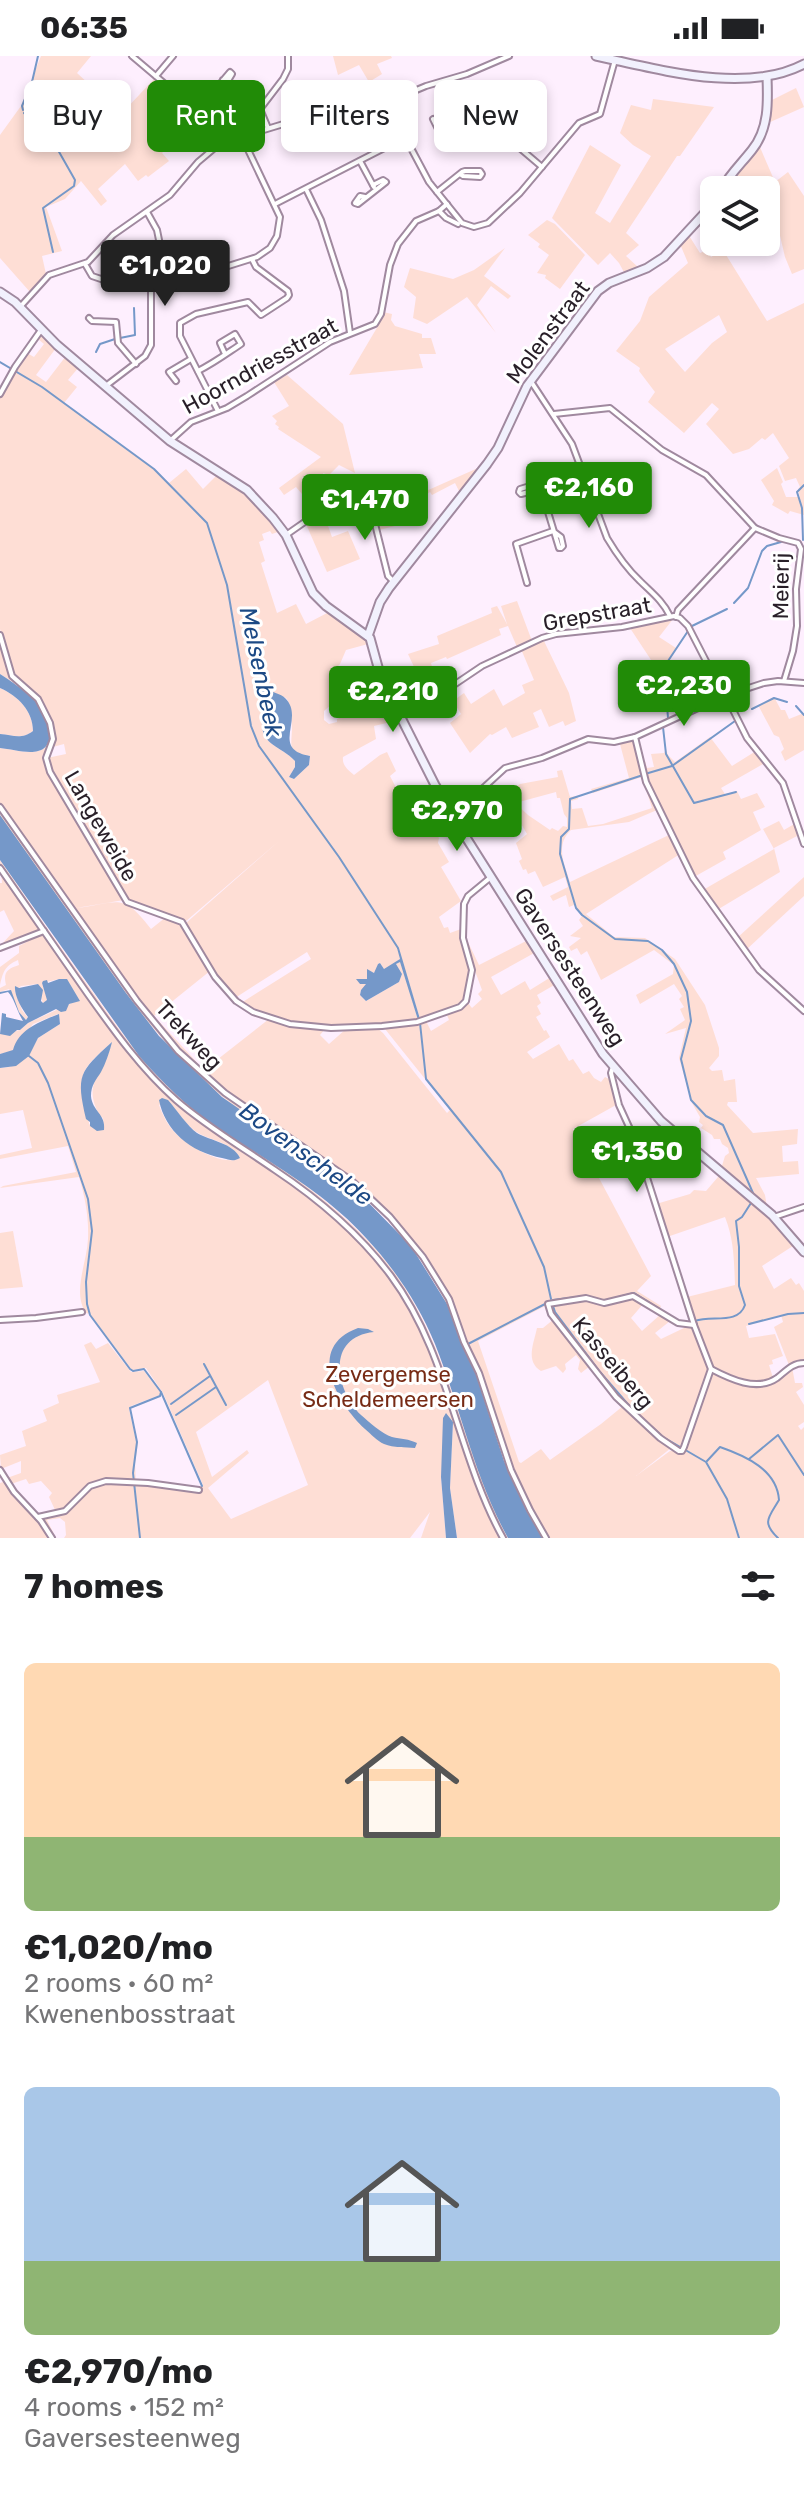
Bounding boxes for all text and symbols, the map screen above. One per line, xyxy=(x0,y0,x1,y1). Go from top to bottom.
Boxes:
text: 06:35 xyxy=(40,10,128,46)
chip: Buy xyxy=(24,80,131,152)
chip: Rent xyxy=(147,80,265,152)
chip: Filters xyxy=(281,80,418,152)
chip: New xyxy=(434,80,547,152)
map controls xyxy=(700,176,780,256)
button: layers xyxy=(700,176,780,256)
pin: €1,020 xyxy=(100,240,230,308)
text: €1,020 xyxy=(119,250,211,281)
street label: Molenstraat xyxy=(501,275,596,389)
street label: Hoorndriesstraat xyxy=(177,312,343,420)
pin: €2,160 xyxy=(524,462,654,530)
text: €2,160 xyxy=(544,472,634,503)
pin: €1,470 xyxy=(300,474,430,542)
text: €1,470 xyxy=(320,484,410,515)
street label: Meierij xyxy=(767,552,795,620)
street label: Grepstraat xyxy=(541,591,654,637)
water label: Melsenbeek xyxy=(234,605,289,740)
pin: €2,230 xyxy=(619,660,749,728)
pin: €2,210 xyxy=(328,666,458,734)
text: €2,230 xyxy=(636,670,732,701)
text: €2,210 xyxy=(347,676,439,707)
street label: Langeweide xyxy=(58,766,144,886)
pin: €2,970 xyxy=(392,785,522,853)
text: €2,970 xyxy=(411,795,503,826)
street label: Gaversesteenweg xyxy=(509,883,631,1051)
street label: Trekweg xyxy=(150,995,228,1075)
water label: Bovenschelde xyxy=(234,1097,378,1211)
pin: €1,350 xyxy=(572,1126,702,1194)
text: €1,350 xyxy=(591,1136,683,1167)
street label: Kasseiberg xyxy=(567,1311,659,1415)
park label: Zevergemse Scheldemeersen xyxy=(302,1361,474,1413)
icon: filters xyxy=(736,1564,780,1608)
text: 7 homes xyxy=(24,1566,164,1607)
icon: home xyxy=(330,1715,474,1859)
text: €1,020/mo xyxy=(24,1927,213,1968)
text: 2 rooms · 60 m² xyxy=(24,1968,213,1999)
text: Kwenenbosstraat xyxy=(24,1999,235,2030)
icon: home xyxy=(330,2139,474,2283)
text: €2,970/mo xyxy=(24,2351,213,2392)
text: 4 rooms · 152 m² xyxy=(24,2392,224,2423)
text: Gaversesteenweg xyxy=(24,2423,241,2454)

